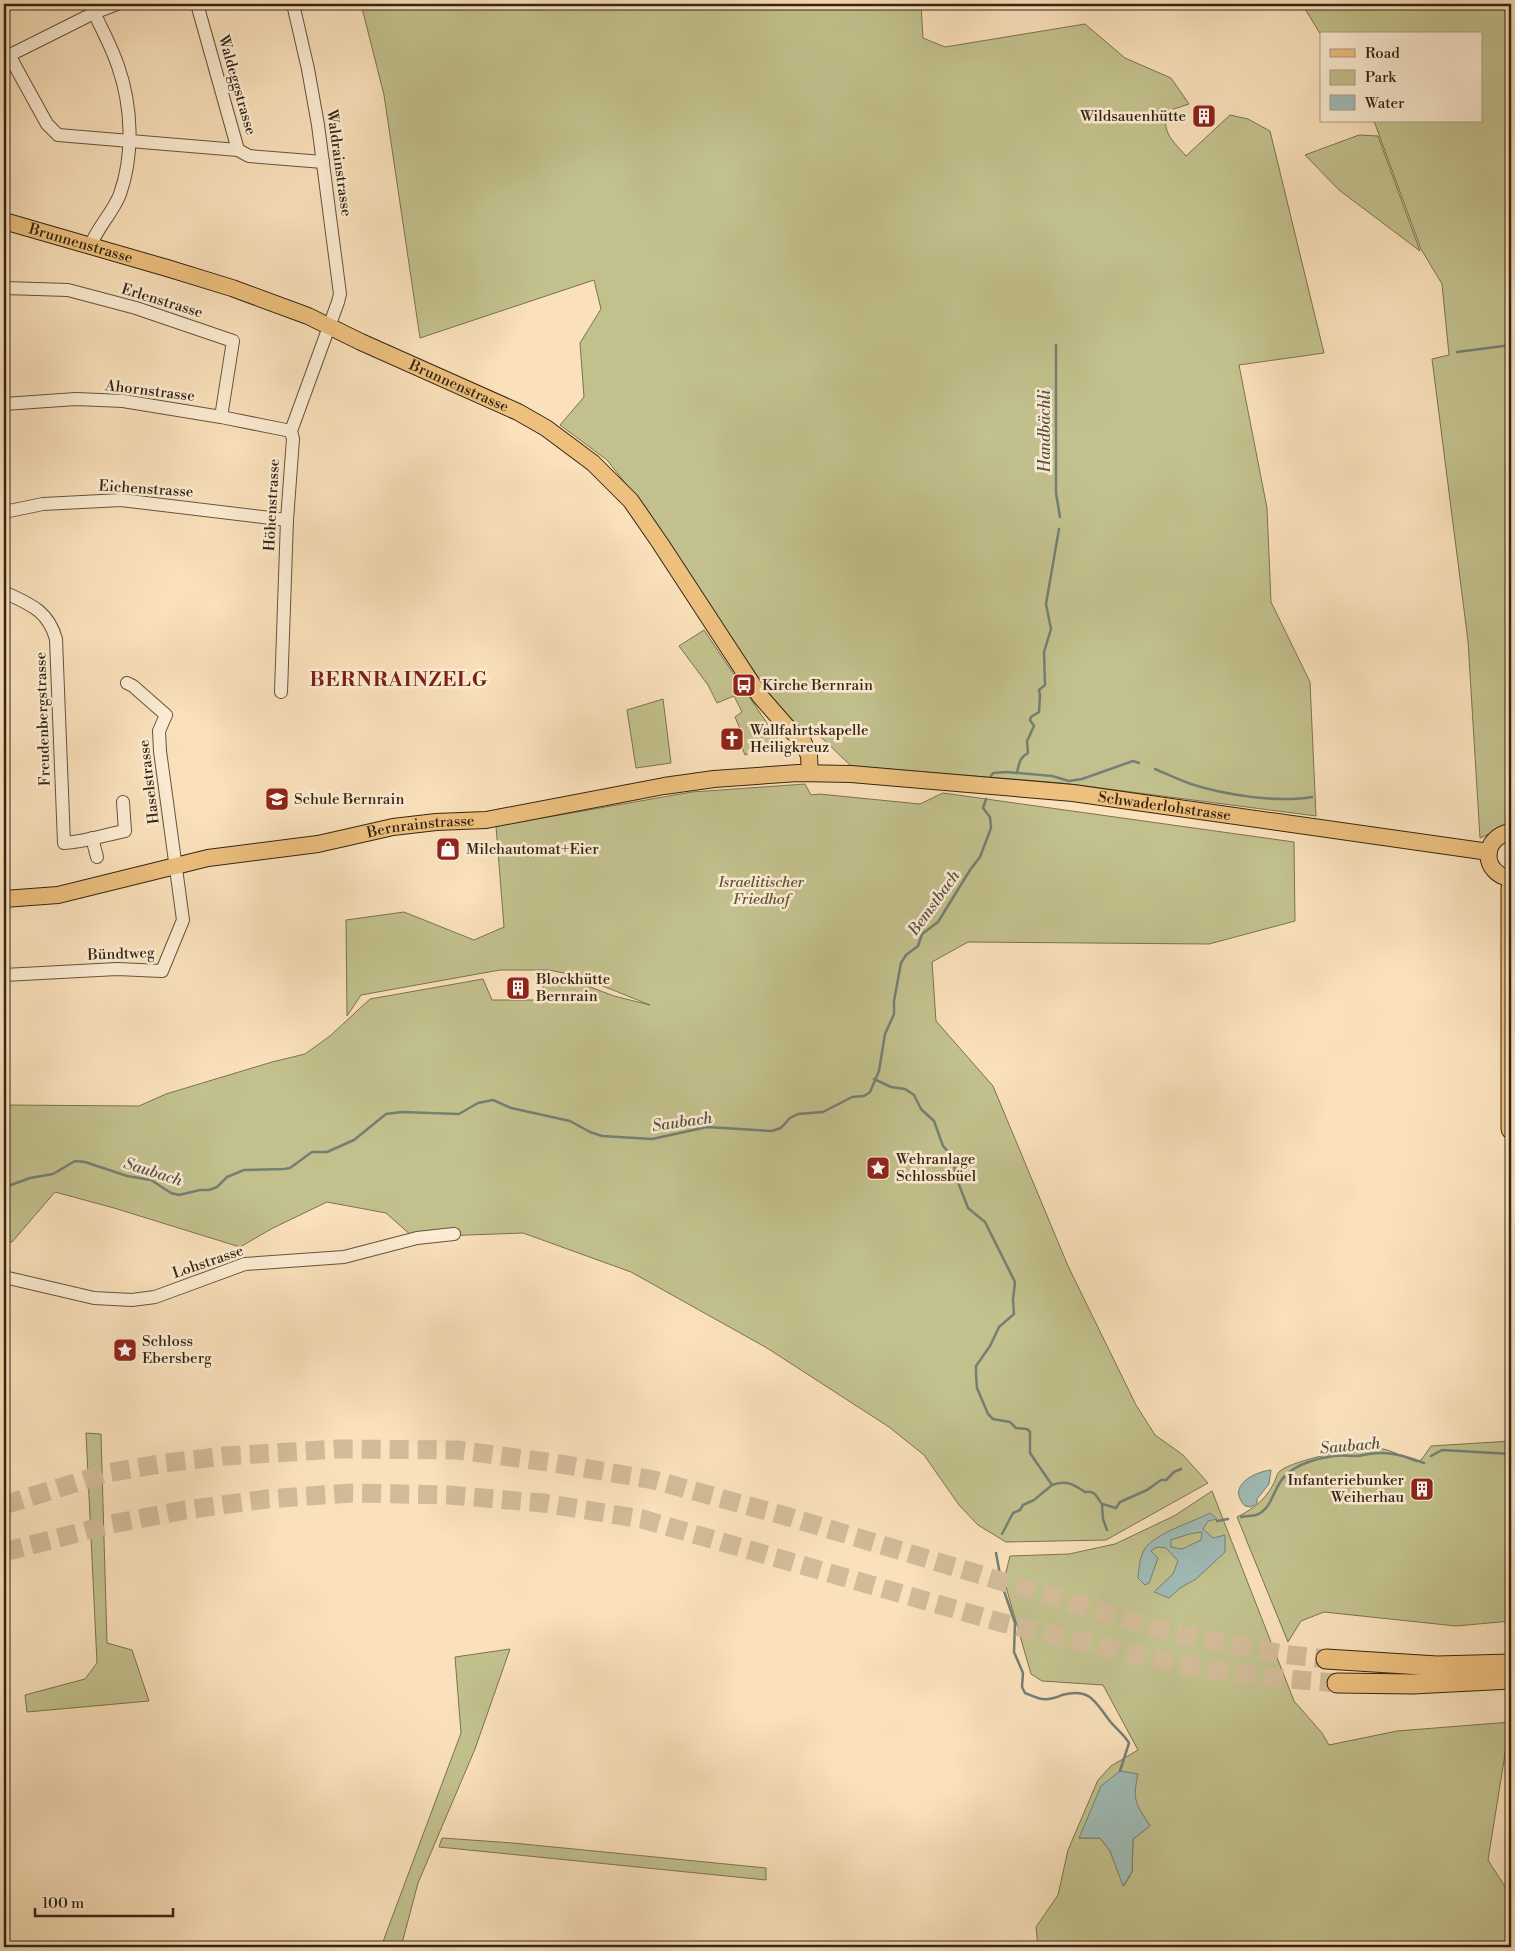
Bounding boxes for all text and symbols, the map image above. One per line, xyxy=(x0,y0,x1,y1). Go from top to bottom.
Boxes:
street label: Waldeggstrasse xyxy=(213,32,260,137)
legend xyxy=(1320,32,1482,122)
text: Road xyxy=(1365,44,1400,63)
text: Park xyxy=(1365,68,1397,87)
text: Water xyxy=(1364,94,1405,113)
building icon: Wildsauenhütte xyxy=(1191,103,1217,129)
street label: Waldrainstrasse xyxy=(322,107,356,218)
place label: Wildsauenhütte xyxy=(1079,107,1186,126)
street label: Brunnenstrasse xyxy=(26,219,135,267)
street label: Erlenstrasse xyxy=(119,280,205,322)
street label: Brunnenstrasse xyxy=(405,355,512,416)
street label: Ahornstrasse xyxy=(103,376,196,406)
water label: Handbächli xyxy=(1035,390,1055,473)
street label: Höhenstrasse xyxy=(260,458,284,552)
street label: Eichenstrasse xyxy=(98,476,194,502)
street label: Freudenbergstrasse xyxy=(31,652,55,786)
district label: BERNRAINZELG xyxy=(309,668,489,693)
bus stop icon: Kirche Bernrain xyxy=(731,672,757,698)
place label: Kirche Bernrain xyxy=(762,676,873,695)
place label: Wallfahrtskapelle Heiligkreuz xyxy=(749,721,868,757)
church icon: Wallfahrtskapelle Heiligkreuz xyxy=(719,726,745,752)
street label: Haselstrasse xyxy=(134,739,164,825)
school or university icon: Schule Bernrain xyxy=(264,786,290,812)
street label: Schwaderlohstrasse xyxy=(1097,787,1232,825)
place label: Schule Bernrain xyxy=(294,790,404,809)
street label: Bernrainstrasse xyxy=(364,811,475,842)
shop icon: Milchautomat+Eier xyxy=(435,836,461,862)
place label: Milchautomat+Eier xyxy=(466,840,599,859)
water label: Bemstbach xyxy=(903,866,964,940)
park label: Israelitischer Friedhof xyxy=(717,873,804,909)
street label: Bündtweg xyxy=(86,943,155,965)
place label: Blockhütte Bernrain xyxy=(535,970,610,1006)
building icon: Blockhütte Bernrain xyxy=(505,975,531,1001)
water label: Saubach xyxy=(651,1108,714,1136)
place label: Wehranlage Schlossbüel xyxy=(895,1150,977,1186)
water label: Saubach xyxy=(121,1153,185,1191)
place icon: Wehranlage Schlossbüel xyxy=(865,1155,891,1181)
street label: Lohstrasse xyxy=(170,1241,246,1283)
place label: Schloss Ebersberg xyxy=(142,1332,212,1368)
place icon: Schloss Ebersberg xyxy=(112,1337,138,1363)
water label: Saubach xyxy=(1319,1433,1381,1459)
place label: Infanteriebunker Weiherhau xyxy=(1288,1471,1405,1507)
building icon: Infanteriebunker Weiherhau xyxy=(1409,1476,1435,1502)
scale bar xyxy=(35,1886,172,1918)
text: 100 m xyxy=(42,1894,84,1913)

